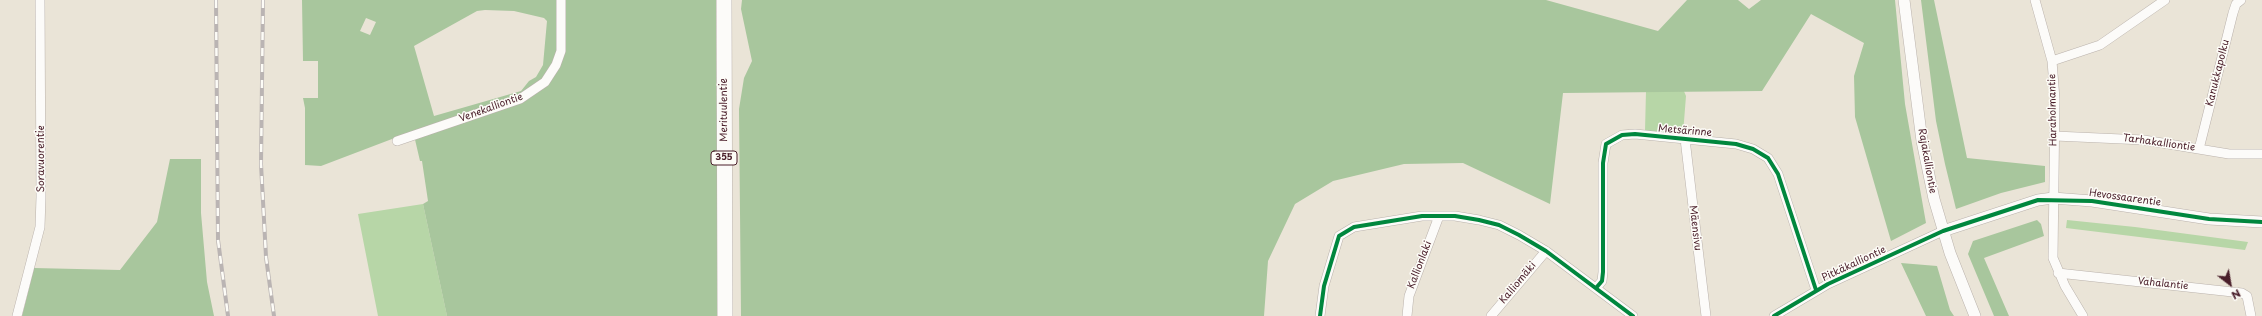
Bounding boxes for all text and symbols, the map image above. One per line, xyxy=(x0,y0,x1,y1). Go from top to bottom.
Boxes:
street label: Kanukkapolku xyxy=(2204,38,2232,108)
street label: Haraholmantie xyxy=(2046,74,2060,146)
street label: Merituulentie xyxy=(718,78,730,142)
street label: Venekalliontie xyxy=(458,91,524,125)
street label: Metsärinne xyxy=(1658,123,1712,139)
street label: Soravuorentie xyxy=(35,125,47,193)
street label: Rajakalliontie xyxy=(1915,127,1939,195)
street label: Tarhakalliontie xyxy=(2122,132,2196,154)
road number: 355 xyxy=(711,151,737,165)
street label: Hevossaarentie xyxy=(2088,187,2162,209)
street label: Mäensivu xyxy=(1686,205,1704,251)
street label: Kallionlaki xyxy=(1405,239,1435,291)
street label: Pitkäkalliontie xyxy=(1820,244,1888,284)
street label: Kalliomäki xyxy=(1497,260,1539,306)
north arrow xyxy=(2210,264,2250,304)
street label: Vahalantie xyxy=(2137,275,2189,293)
text: N xyxy=(2228,285,2245,304)

